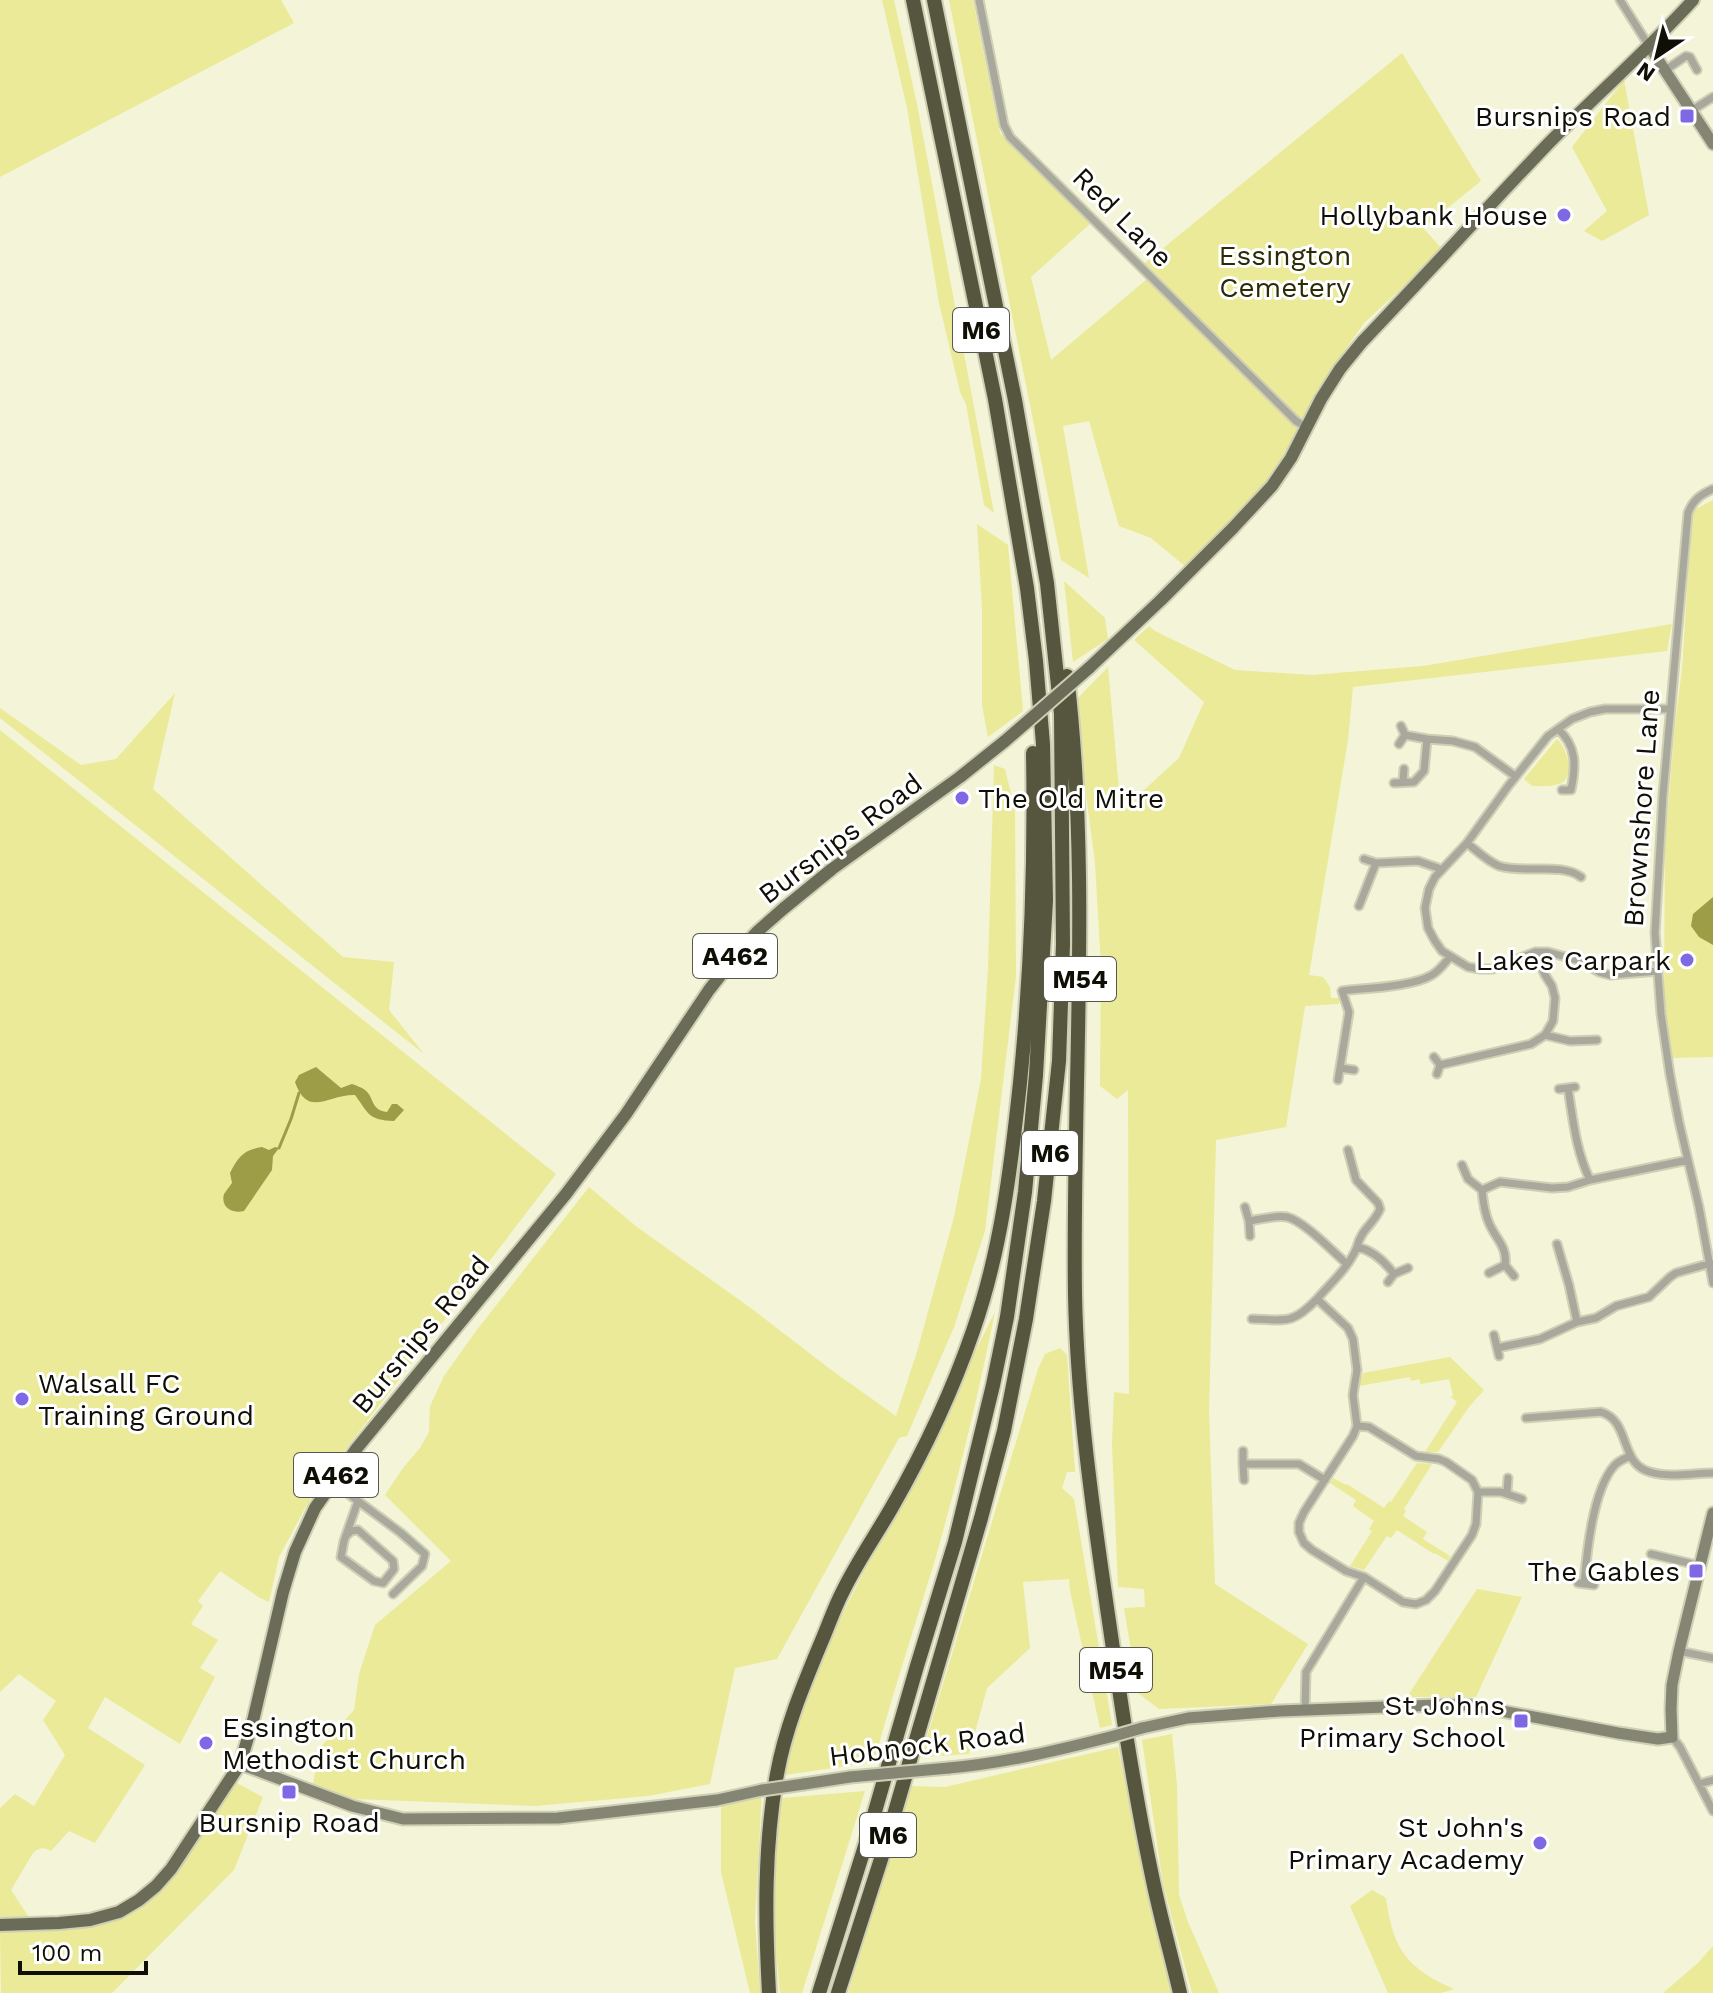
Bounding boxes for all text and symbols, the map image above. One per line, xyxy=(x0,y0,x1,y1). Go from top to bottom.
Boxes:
north arrow xyxy=(1617,16,1697,96)
text: N xyxy=(1632,57,1660,87)
place label: Bursnips Road xyxy=(1475,100,1671,133)
marker: Bursnips Road xyxy=(1678,107,1696,125)
street label: Red Lane xyxy=(1066,161,1179,274)
place label: Hollybank House xyxy=(1319,199,1548,232)
marker: Hollybank House xyxy=(1555,206,1573,224)
park label: Essington Cemetery xyxy=(1219,239,1351,304)
road number: M6 xyxy=(953,308,1009,352)
street label: Brownshore Lane xyxy=(1617,688,1666,928)
street label: Bursnips Road xyxy=(752,766,929,911)
place label: The Old Mitre xyxy=(978,782,1164,815)
marker: The Old Mitre xyxy=(953,789,971,807)
road number: A462 xyxy=(693,934,777,978)
place label: Lakes Carpark xyxy=(1475,944,1671,977)
marker: Lakes Carpark xyxy=(1678,951,1696,969)
road number: M54 xyxy=(1044,957,1116,1001)
road number: M6 xyxy=(1022,1131,1078,1175)
street label: Bursnips Road xyxy=(345,1249,496,1420)
place label: Walsall FC Training Ground xyxy=(38,1367,254,1432)
marker: Walsall FC Training Ground xyxy=(13,1390,31,1408)
road number: A462 xyxy=(294,1453,378,1497)
place label: The Gables xyxy=(1527,1555,1680,1588)
marker: The Gables xyxy=(1687,1562,1705,1580)
road number: M54 xyxy=(1080,1648,1152,1692)
place label: St Johns Primary School xyxy=(1299,1689,1505,1754)
place label: Essington Methodist Church xyxy=(222,1711,466,1776)
marker: St Johns Primary School xyxy=(1512,1712,1530,1730)
street label: Hobnock Road xyxy=(827,1716,1027,1773)
marker: Essington Methodist Church xyxy=(197,1734,215,1752)
marker: Bursnip Road xyxy=(280,1783,298,1801)
place label: Bursnip Road xyxy=(198,1806,380,1839)
place label: St John's Primary Academy xyxy=(1288,1811,1525,1876)
road number: M6 xyxy=(860,1813,916,1857)
marker: St John's Primary Academy xyxy=(1531,1834,1549,1852)
scale bar xyxy=(20,1925,146,1975)
text: 100 m xyxy=(32,1939,102,1967)

